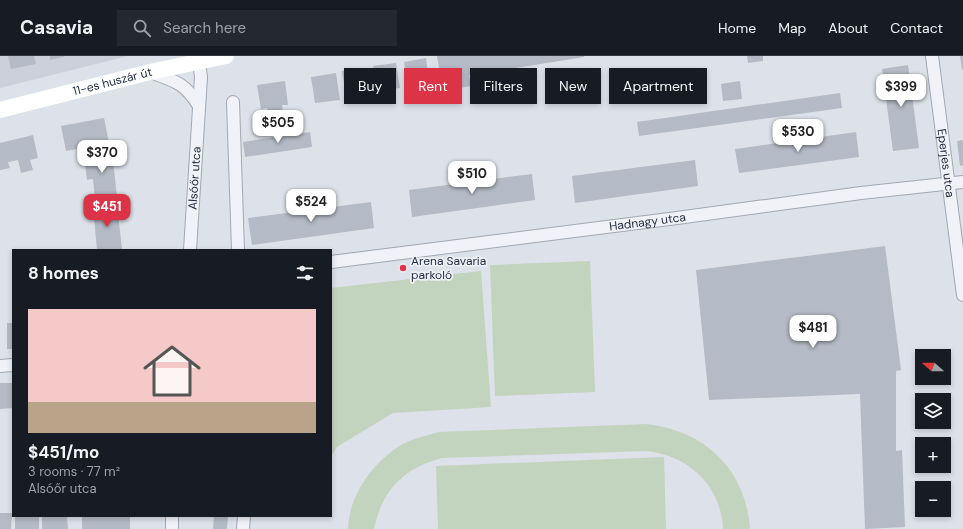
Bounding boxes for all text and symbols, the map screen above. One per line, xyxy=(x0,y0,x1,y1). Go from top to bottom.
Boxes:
search box xyxy=(117,10,397,46)
text: Casavia xyxy=(20,15,93,40)
icon: search xyxy=(131,17,153,39)
text: Search here xyxy=(163,18,246,38)
text: Home xyxy=(718,19,756,37)
text: Map xyxy=(778,19,806,37)
text: About xyxy=(828,19,868,37)
text: Contact xyxy=(890,19,943,37)
street label: 11-es huszár út xyxy=(71,64,154,99)
chip: Buy xyxy=(344,68,396,104)
chip: Rent xyxy=(404,68,462,104)
chip: Filters xyxy=(470,68,537,104)
chip: New xyxy=(545,68,601,104)
chip: Apartment xyxy=(609,68,707,104)
pin: $399 xyxy=(877,74,925,108)
text: $399 xyxy=(885,78,917,95)
pin: $505 xyxy=(254,110,302,144)
text: $505 xyxy=(261,114,295,131)
pin: $530 xyxy=(774,119,822,153)
text: $530 xyxy=(782,123,814,140)
street label: Eperjes utca xyxy=(933,128,958,199)
pin: $370 xyxy=(78,140,126,174)
text: $370 xyxy=(86,144,118,161)
street label: Alsóőr utca xyxy=(185,146,205,210)
pin: $510 xyxy=(448,161,496,195)
text: $510 xyxy=(457,165,487,182)
pin: $524 xyxy=(287,189,335,223)
text: $524 xyxy=(295,193,327,210)
pin: $451 xyxy=(83,194,131,228)
text: $451 xyxy=(92,198,122,215)
street label: Hadnagy utca xyxy=(608,209,687,235)
place label: Arena Savaria parkoló xyxy=(411,253,486,283)
text: 8 homes xyxy=(28,262,99,284)
icon: filters xyxy=(294,262,316,284)
marker: Arena Savaria parkoló xyxy=(398,263,408,273)
pin: $481 xyxy=(789,315,837,349)
text: $481 xyxy=(798,319,828,336)
icon: home xyxy=(136,335,208,407)
north arrow xyxy=(915,349,951,385)
map controls xyxy=(915,349,951,517)
button: layers xyxy=(915,393,951,429)
button: + xyxy=(915,437,951,473)
text: $451/mo xyxy=(28,441,99,463)
text: 3 rooms · 77 m² xyxy=(28,463,120,480)
text: Alsóőr utca xyxy=(28,480,97,497)
button: − xyxy=(915,481,951,517)

